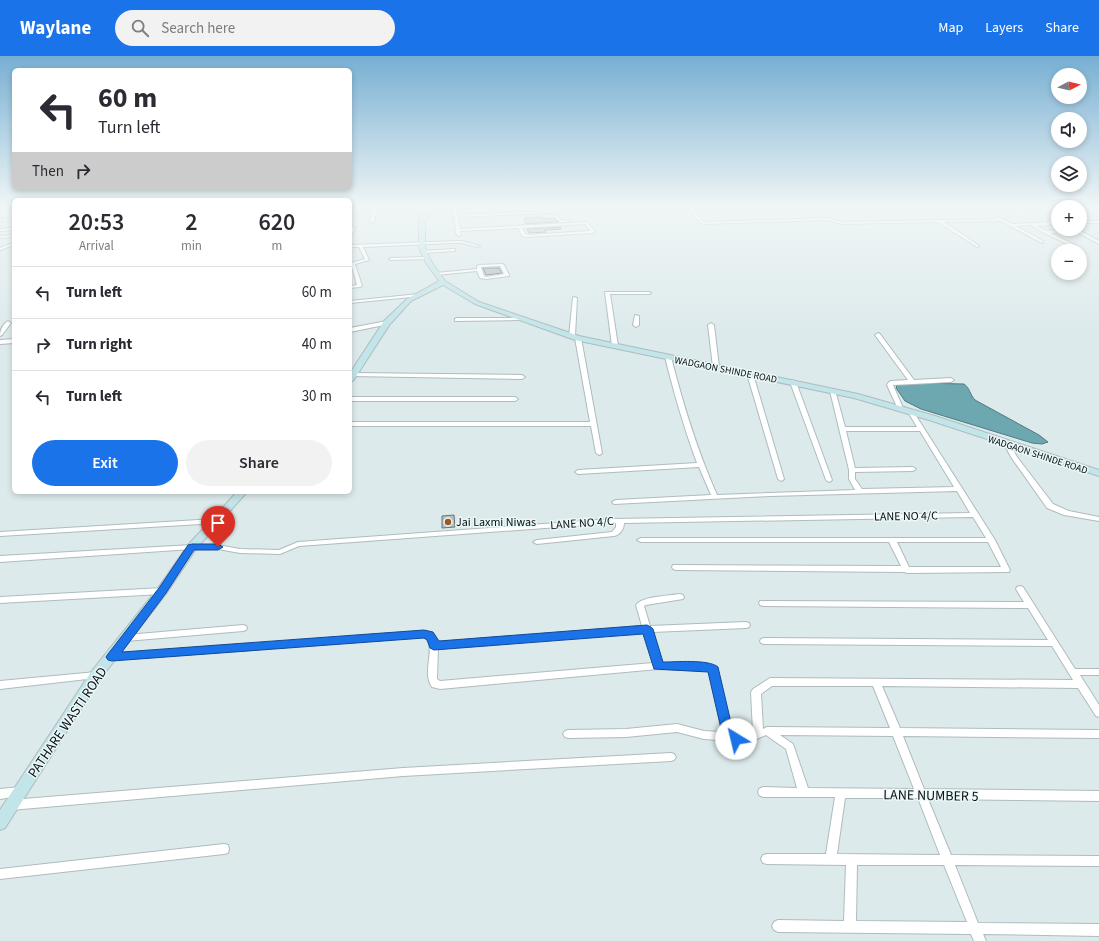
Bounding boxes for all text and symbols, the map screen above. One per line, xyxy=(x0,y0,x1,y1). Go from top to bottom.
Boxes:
search box xyxy=(115,10,395,46)
text: Waylane xyxy=(20,15,91,42)
icon: search xyxy=(129,17,151,39)
text: Search here xyxy=(161,18,235,39)
text: Map xyxy=(938,18,963,38)
text: Layers xyxy=(985,18,1023,38)
text: Share xyxy=(1045,18,1079,38)
north arrow xyxy=(1051,68,1087,104)
map controls xyxy=(1051,68,1087,280)
text: 60 m xyxy=(98,78,157,118)
icon: left xyxy=(32,84,84,136)
button: sound xyxy=(1051,112,1087,148)
text: Turn left xyxy=(98,115,160,140)
button: layers xyxy=(1051,156,1087,192)
icon: right xyxy=(72,160,94,182)
text: Then xyxy=(32,161,64,182)
button: + xyxy=(1051,200,1087,236)
text: 20:53 xyxy=(69,205,124,240)
text: 2 xyxy=(185,205,198,240)
text: 620 xyxy=(259,205,295,240)
text: Arrival xyxy=(79,237,114,255)
text: min xyxy=(181,237,202,255)
text: m xyxy=(272,237,282,255)
button: − xyxy=(1051,244,1087,280)
icon: left xyxy=(32,282,54,304)
text: Turn left xyxy=(66,282,122,303)
text: 60 m xyxy=(302,282,332,303)
icon: right xyxy=(32,334,54,356)
text: Turn right xyxy=(66,334,132,355)
text: 40 m xyxy=(302,334,332,355)
street label: WADGAON SHINDE ROAD xyxy=(673,353,778,387)
icon: left xyxy=(32,386,54,408)
text: Turn left xyxy=(66,386,122,407)
text: 30 m xyxy=(302,386,332,407)
street label: WADGAON SHINDE ROAD xyxy=(986,432,1089,478)
button: Exit xyxy=(32,440,178,486)
button: Share xyxy=(186,440,332,486)
pin xyxy=(201,506,235,547)
street label: LANE NO 4/C xyxy=(874,507,938,526)
icon: arrive xyxy=(207,512,229,534)
street label: LANE NO 4/C xyxy=(550,513,615,534)
place label: Jai Laxmi Niwas xyxy=(456,514,536,531)
marker: Jai Laxmi Niwas xyxy=(443,517,453,527)
street label: PATHARE WASTI ROAD xyxy=(23,663,112,782)
position arrow xyxy=(715,718,757,760)
street label: LANE NUMBER 5 xyxy=(883,785,979,807)

